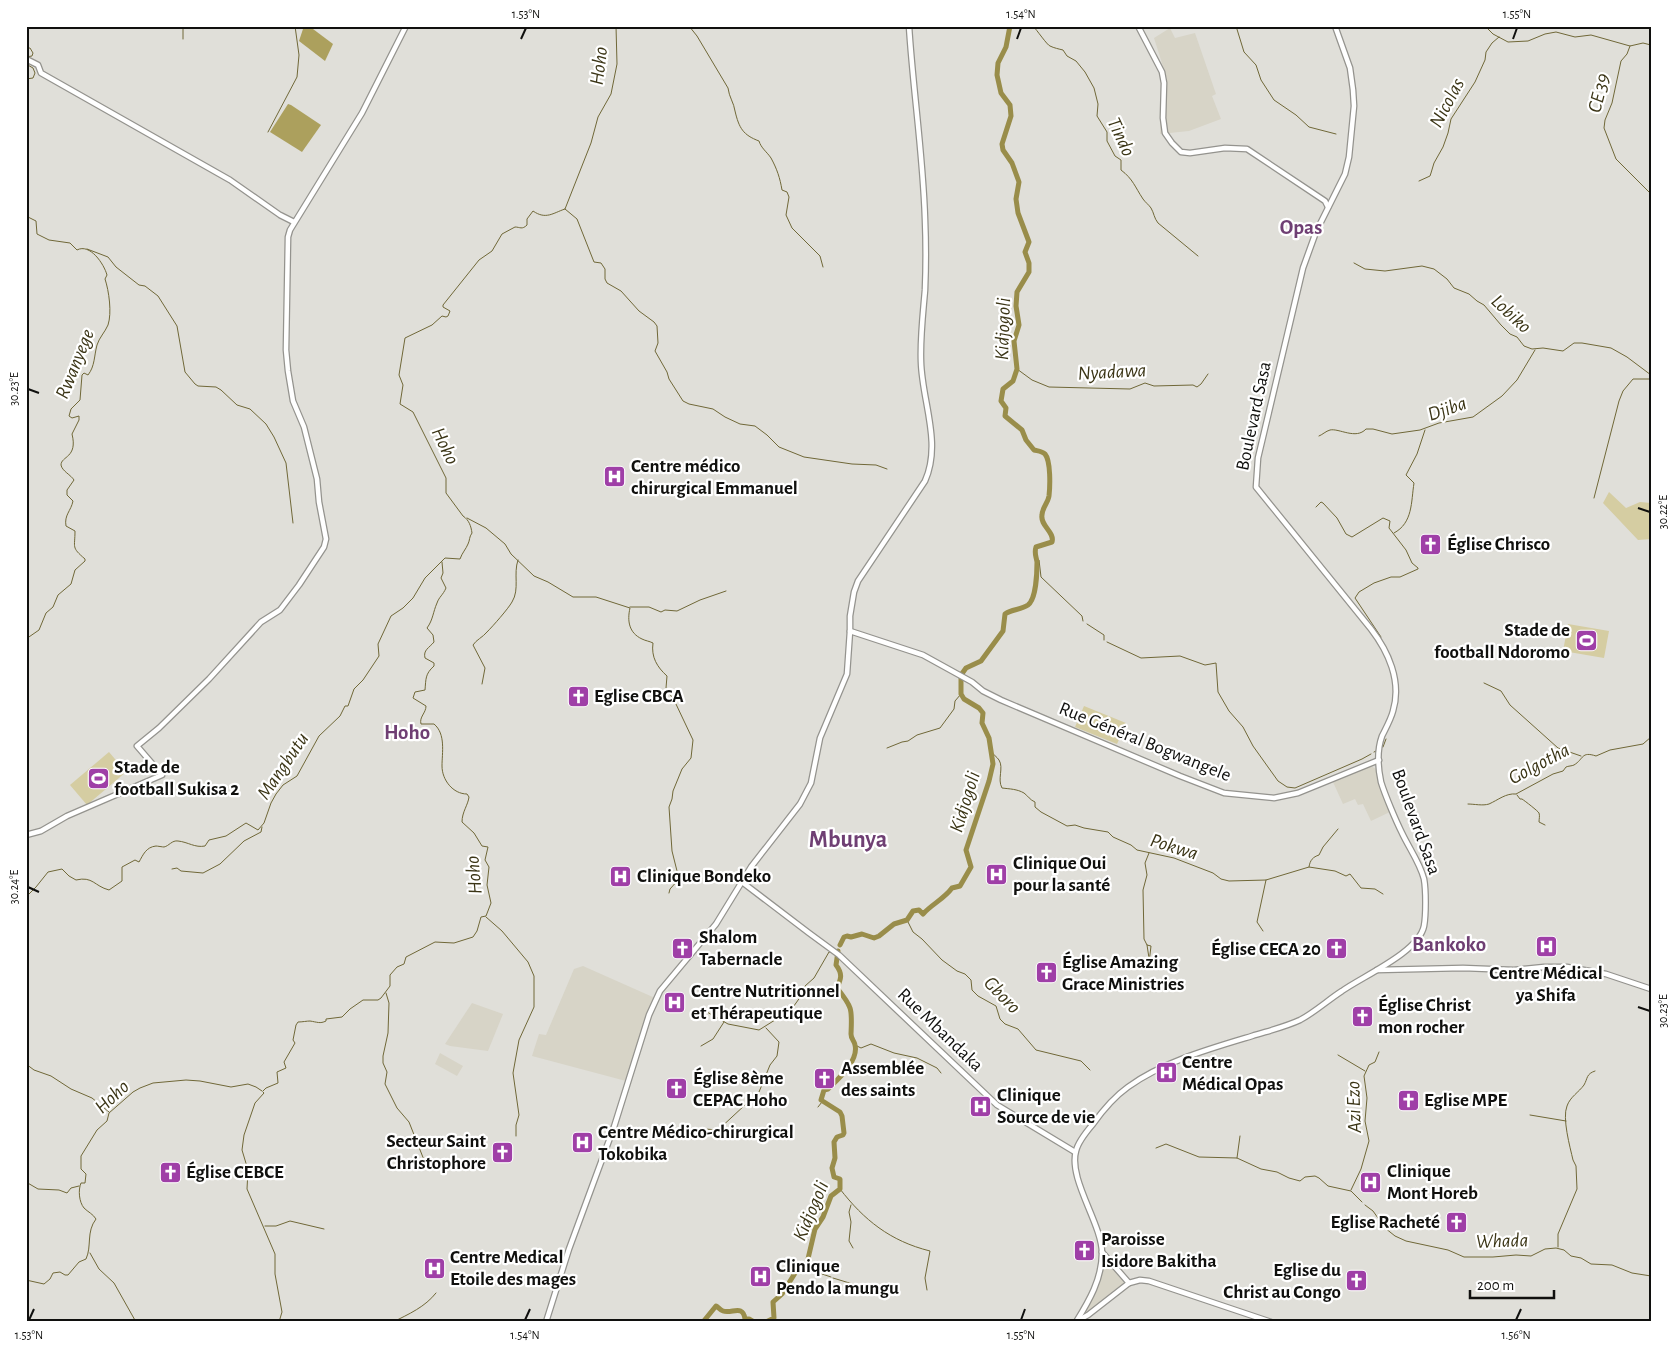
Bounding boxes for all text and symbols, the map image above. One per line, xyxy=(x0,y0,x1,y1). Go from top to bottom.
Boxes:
text: 1.53°N xyxy=(512,8,540,20)
text: 1.54°N xyxy=(1006,8,1036,20)
text: 1.55°N xyxy=(1503,8,1531,20)
water label: Hoho xyxy=(587,46,611,86)
water label: CE 39 xyxy=(1584,71,1614,115)
water label: Nicolas xyxy=(1426,75,1468,131)
water label: Tindo xyxy=(1103,115,1139,159)
district label: Opas xyxy=(1280,217,1322,238)
water label: Lobiko xyxy=(1487,291,1535,337)
water label: Kidjogoli xyxy=(992,297,1014,361)
water label: Rwanyege xyxy=(52,326,98,402)
street label: Boulevard Sasa xyxy=(1233,359,1275,472)
water label: Nyadawa xyxy=(1077,360,1147,384)
text: 30.23°E xyxy=(8,372,20,406)
water label: Djiba xyxy=(1425,393,1469,425)
water label: Hoho xyxy=(428,424,462,468)
place label: Centre médico chirurgical Emmanuel xyxy=(631,457,798,498)
hospital icon: Centre médico chirurgical Emmanuel xyxy=(603,465,627,489)
text: 30.22°E xyxy=(1657,495,1669,529)
church icon: Église Chrisco xyxy=(1419,532,1443,556)
place label: Église Chrisco xyxy=(1447,533,1550,554)
place label: Stade de football Ndoromo xyxy=(1434,621,1570,662)
sports icon: Stade de football Ndoromo xyxy=(1574,629,1598,653)
church icon: Eglise CBCA xyxy=(566,684,590,708)
place label: Eglise CBCA xyxy=(594,687,684,706)
street label: Rue Général Bogwangele xyxy=(1056,699,1234,785)
district label: Hoho xyxy=(384,722,430,743)
water label: Mangbutu xyxy=(253,729,313,803)
water label: Golgotha xyxy=(1505,740,1573,788)
place label: Stade de football Sukisa 2 xyxy=(114,758,239,799)
sports icon: Stade de football Sukisa 2 xyxy=(86,766,110,790)
street label: Boulevard Sasa xyxy=(1388,767,1444,878)
water label: Kidjogoli xyxy=(946,769,984,835)
district label: Mbunya xyxy=(809,828,887,852)
water label: Pokwa xyxy=(1148,830,1200,864)
place label: Clinique Oui pour la santé xyxy=(1013,854,1110,895)
water label: Hoho xyxy=(462,855,486,895)
hospital icon: Clinique Oui pour la santé xyxy=(985,862,1009,886)
hospital icon: Clinique Bondeko xyxy=(609,864,633,888)
place label: Clinique Bondeko xyxy=(637,867,771,886)
text: 30.24°E xyxy=(8,870,20,904)
place label: Shalom Tabernacle xyxy=(699,928,782,969)
district label: Bankoko xyxy=(1412,934,1486,955)
hospital icon: Centre Médical ya Shifa xyxy=(1534,935,1558,959)
church icon: Shalom Tabernacle xyxy=(671,936,695,960)
church icon: Église CECA 20 xyxy=(1325,937,1349,961)
place label: Église CECA 20 xyxy=(1211,938,1321,959)
place label: Église Amazing Grace Ministries xyxy=(1062,951,1184,994)
church icon: Église Amazing Grace Ministries xyxy=(1034,961,1058,985)
place label: Centre Médical ya Shifa xyxy=(1489,964,1603,1005)
water label: Gboro xyxy=(980,973,1024,1017)
place label: Centre Nutritionnel et Thérapeutique xyxy=(691,982,840,1023)
street label: Rue Mbandaka xyxy=(894,985,987,1075)
hospital icon: Centre Nutritionnel et Thérapeutique xyxy=(663,990,687,1014)
place label: Église Christ mon rocher xyxy=(1378,994,1472,1037)
text: 30.23°E xyxy=(1657,994,1669,1028)
church icon: Église Christ mon rocher xyxy=(1350,1004,1374,1028)
place label: Centre Médical Opas xyxy=(1182,1053,1283,1094)
place label: Assemblée des saints xyxy=(841,1059,924,1100)
hospital icon: Centre Médical Opas xyxy=(1154,1061,1178,1085)
place label: Église 8ème CEPAC Hoho xyxy=(693,1067,788,1110)
church icon: Assemblée des saints xyxy=(813,1067,837,1091)
water label: Hoho xyxy=(91,1077,133,1117)
church icon: Église 8ème CEPAC Hoho xyxy=(665,1077,689,1101)
water label: Azi Ezo xyxy=(1343,1081,1365,1134)
place label: Clinique Source de vie xyxy=(997,1086,1095,1127)
church icon: Eglise MPE xyxy=(1396,1088,1420,1112)
place label: Eglise MPE xyxy=(1424,1091,1507,1110)
hospital icon: Clinique Source de vie xyxy=(969,1094,993,1118)
place label: Centre Médico-chirurgical Tokobika xyxy=(598,1123,794,1164)
hospital icon: Centre Médico-chirurgical Tokobika xyxy=(570,1131,594,1155)
place label: Secteur Saint Christophore xyxy=(386,1132,487,1173)
church icon: Secteur Saint Christophore xyxy=(490,1140,514,1164)
church icon: Église CEBCE xyxy=(158,1160,182,1184)
place label: Église CEBCE xyxy=(186,1161,284,1182)
place label: Clinique Mont Horeb xyxy=(1387,1162,1478,1203)
hospital icon: Clinique Mont Horeb xyxy=(1359,1170,1383,1194)
water label: Kidjogoli xyxy=(790,1178,832,1244)
church icon: Eglise Racheté xyxy=(1444,1210,1468,1234)
place label: Eglise Racheté xyxy=(1331,1213,1440,1232)
place label: Paroisse Isidore Bakitha xyxy=(1101,1230,1217,1271)
water label: Whada xyxy=(1475,1230,1529,1252)
church icon: Paroisse Isidore Bakitha xyxy=(1073,1238,1097,1262)
place label: Centre Medical Etoile des mages xyxy=(450,1248,576,1289)
hospital icon: Centre Medical Etoile des mages xyxy=(422,1256,446,1280)
place label: Clinique Pendo la mungu xyxy=(776,1257,899,1298)
place label: Eglise du Christ au Congo xyxy=(1223,1261,1341,1302)
hospital icon: Clinique Pendo la mungu xyxy=(748,1265,772,1289)
scale bar xyxy=(1470,1268,1553,1300)
church icon: Eglise du Christ au Congo xyxy=(1345,1269,1369,1293)
text: 200 m xyxy=(1477,1278,1514,1293)
text: 1.53°N xyxy=(15,1329,43,1341)
text: 1.54°N xyxy=(510,1329,540,1341)
text: 1.55°N xyxy=(1007,1329,1035,1341)
text: 1.56°N xyxy=(1501,1329,1531,1341)

